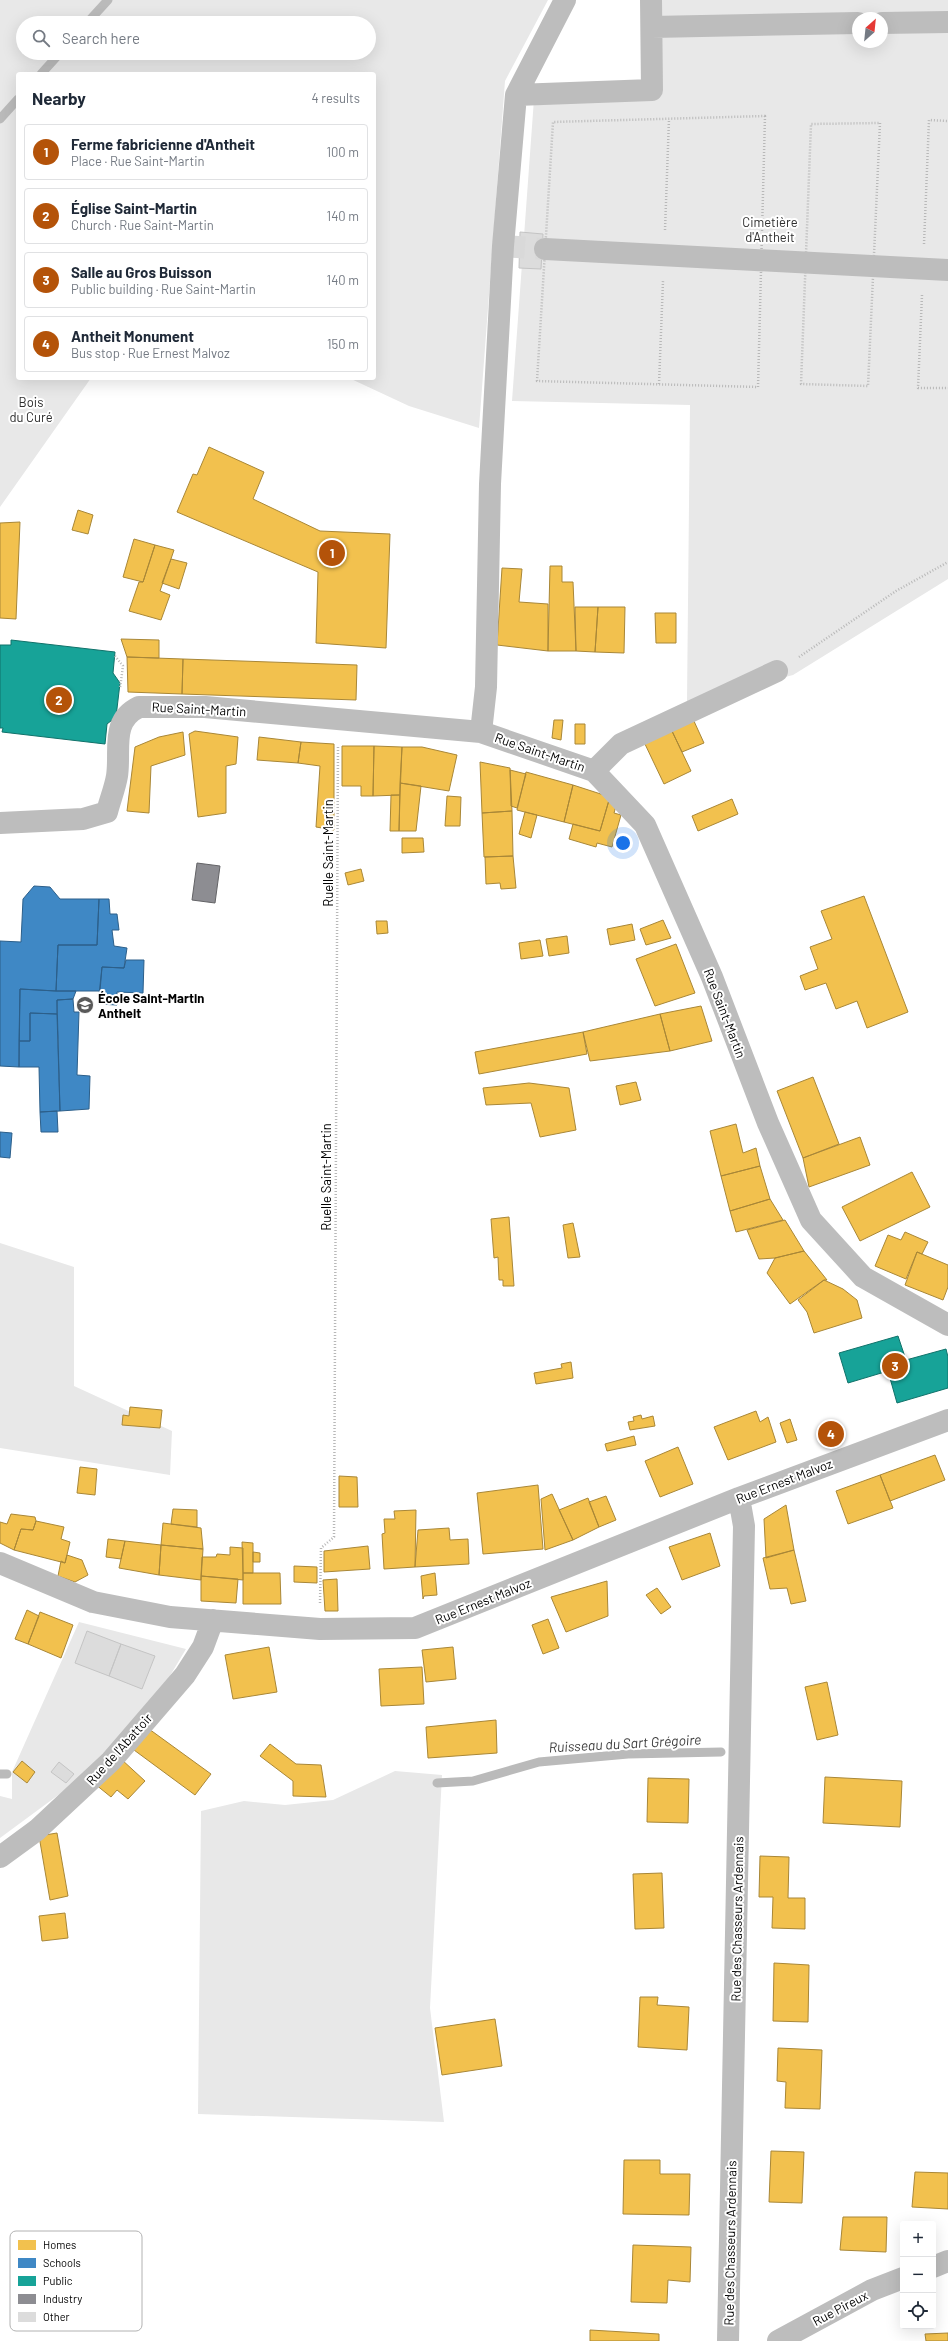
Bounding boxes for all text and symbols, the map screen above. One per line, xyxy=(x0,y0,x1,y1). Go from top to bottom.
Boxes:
north arrow xyxy=(852,12,888,48)
search box xyxy=(16,16,376,60)
icon: search xyxy=(30,27,52,49)
text: Search here xyxy=(62,29,140,47)
text: Nearby xyxy=(32,88,86,108)
text: 4 results xyxy=(312,90,360,106)
text: Ferme fabricienne d'Antheit xyxy=(71,135,255,153)
text: 1 xyxy=(44,144,48,160)
text: 100 m xyxy=(326,144,359,160)
text: Place · Rue Saint-Martin xyxy=(71,153,204,169)
text: Église Saint-Martin xyxy=(71,199,197,217)
text: 2 xyxy=(42,208,50,224)
text: 140 m xyxy=(327,208,359,224)
park label: Cimetière d'Antheit xyxy=(742,214,798,245)
text: Church · Rue Saint-Martin xyxy=(71,217,214,233)
text: Salle au Gros Buisson xyxy=(71,263,212,281)
text: 3 xyxy=(42,272,50,288)
text: 140 m xyxy=(327,272,359,288)
text: Public building · Rue Saint-Martin xyxy=(71,281,256,297)
text: Antheit Monument xyxy=(71,327,194,345)
text: 4 xyxy=(42,336,50,352)
text: 150 m xyxy=(327,336,359,352)
text: Bus stop · Rue Ernest Malvoz xyxy=(71,345,230,361)
park label: Bois du Curé xyxy=(9,394,53,425)
pin: 1 xyxy=(319,538,345,568)
pin: 2 xyxy=(46,685,72,715)
street label: Rue Saint-Martin xyxy=(151,699,247,719)
street label: Rue Saint-Martin xyxy=(493,729,587,775)
street label: Ruelle Saint-Martin xyxy=(320,799,336,907)
your location xyxy=(613,833,633,853)
street label: Rue Saint-Martin xyxy=(701,966,749,1060)
place label: École Saint-Martin Antheit xyxy=(98,990,204,1021)
school or university icon: École Saint-Martin Antheit xyxy=(75,995,95,1015)
street label: Ruelle Saint-Martin xyxy=(318,1123,334,1231)
pin: 3 xyxy=(882,1351,908,1381)
pin: 4 xyxy=(818,1419,844,1449)
street label: Rue Ernest Malvoz xyxy=(733,1455,835,1507)
street label: Rue Ernest Malvoz xyxy=(433,1574,534,1628)
street label: Rue de l'Abattoir xyxy=(83,1710,156,1788)
water label: Ruisseau du Sart Grégoire xyxy=(548,1731,702,1755)
street label: Rue des Chasseurs Ardennais xyxy=(728,1836,746,2002)
street label: Rue des Chasseurs Ardennais xyxy=(721,2160,739,2326)
map controls xyxy=(900,2221,936,2329)
button: + xyxy=(900,2221,936,2257)
legend xyxy=(10,2231,142,2331)
text: Homes xyxy=(43,2238,76,2251)
text: Schools xyxy=(43,2256,81,2269)
button: − xyxy=(900,2257,936,2293)
text: Public xyxy=(43,2274,73,2287)
street label: Rue Pireux xyxy=(810,2287,870,2329)
text: Industry xyxy=(43,2292,82,2305)
button: locate xyxy=(900,2293,936,2329)
text: Other xyxy=(43,2310,70,2323)

